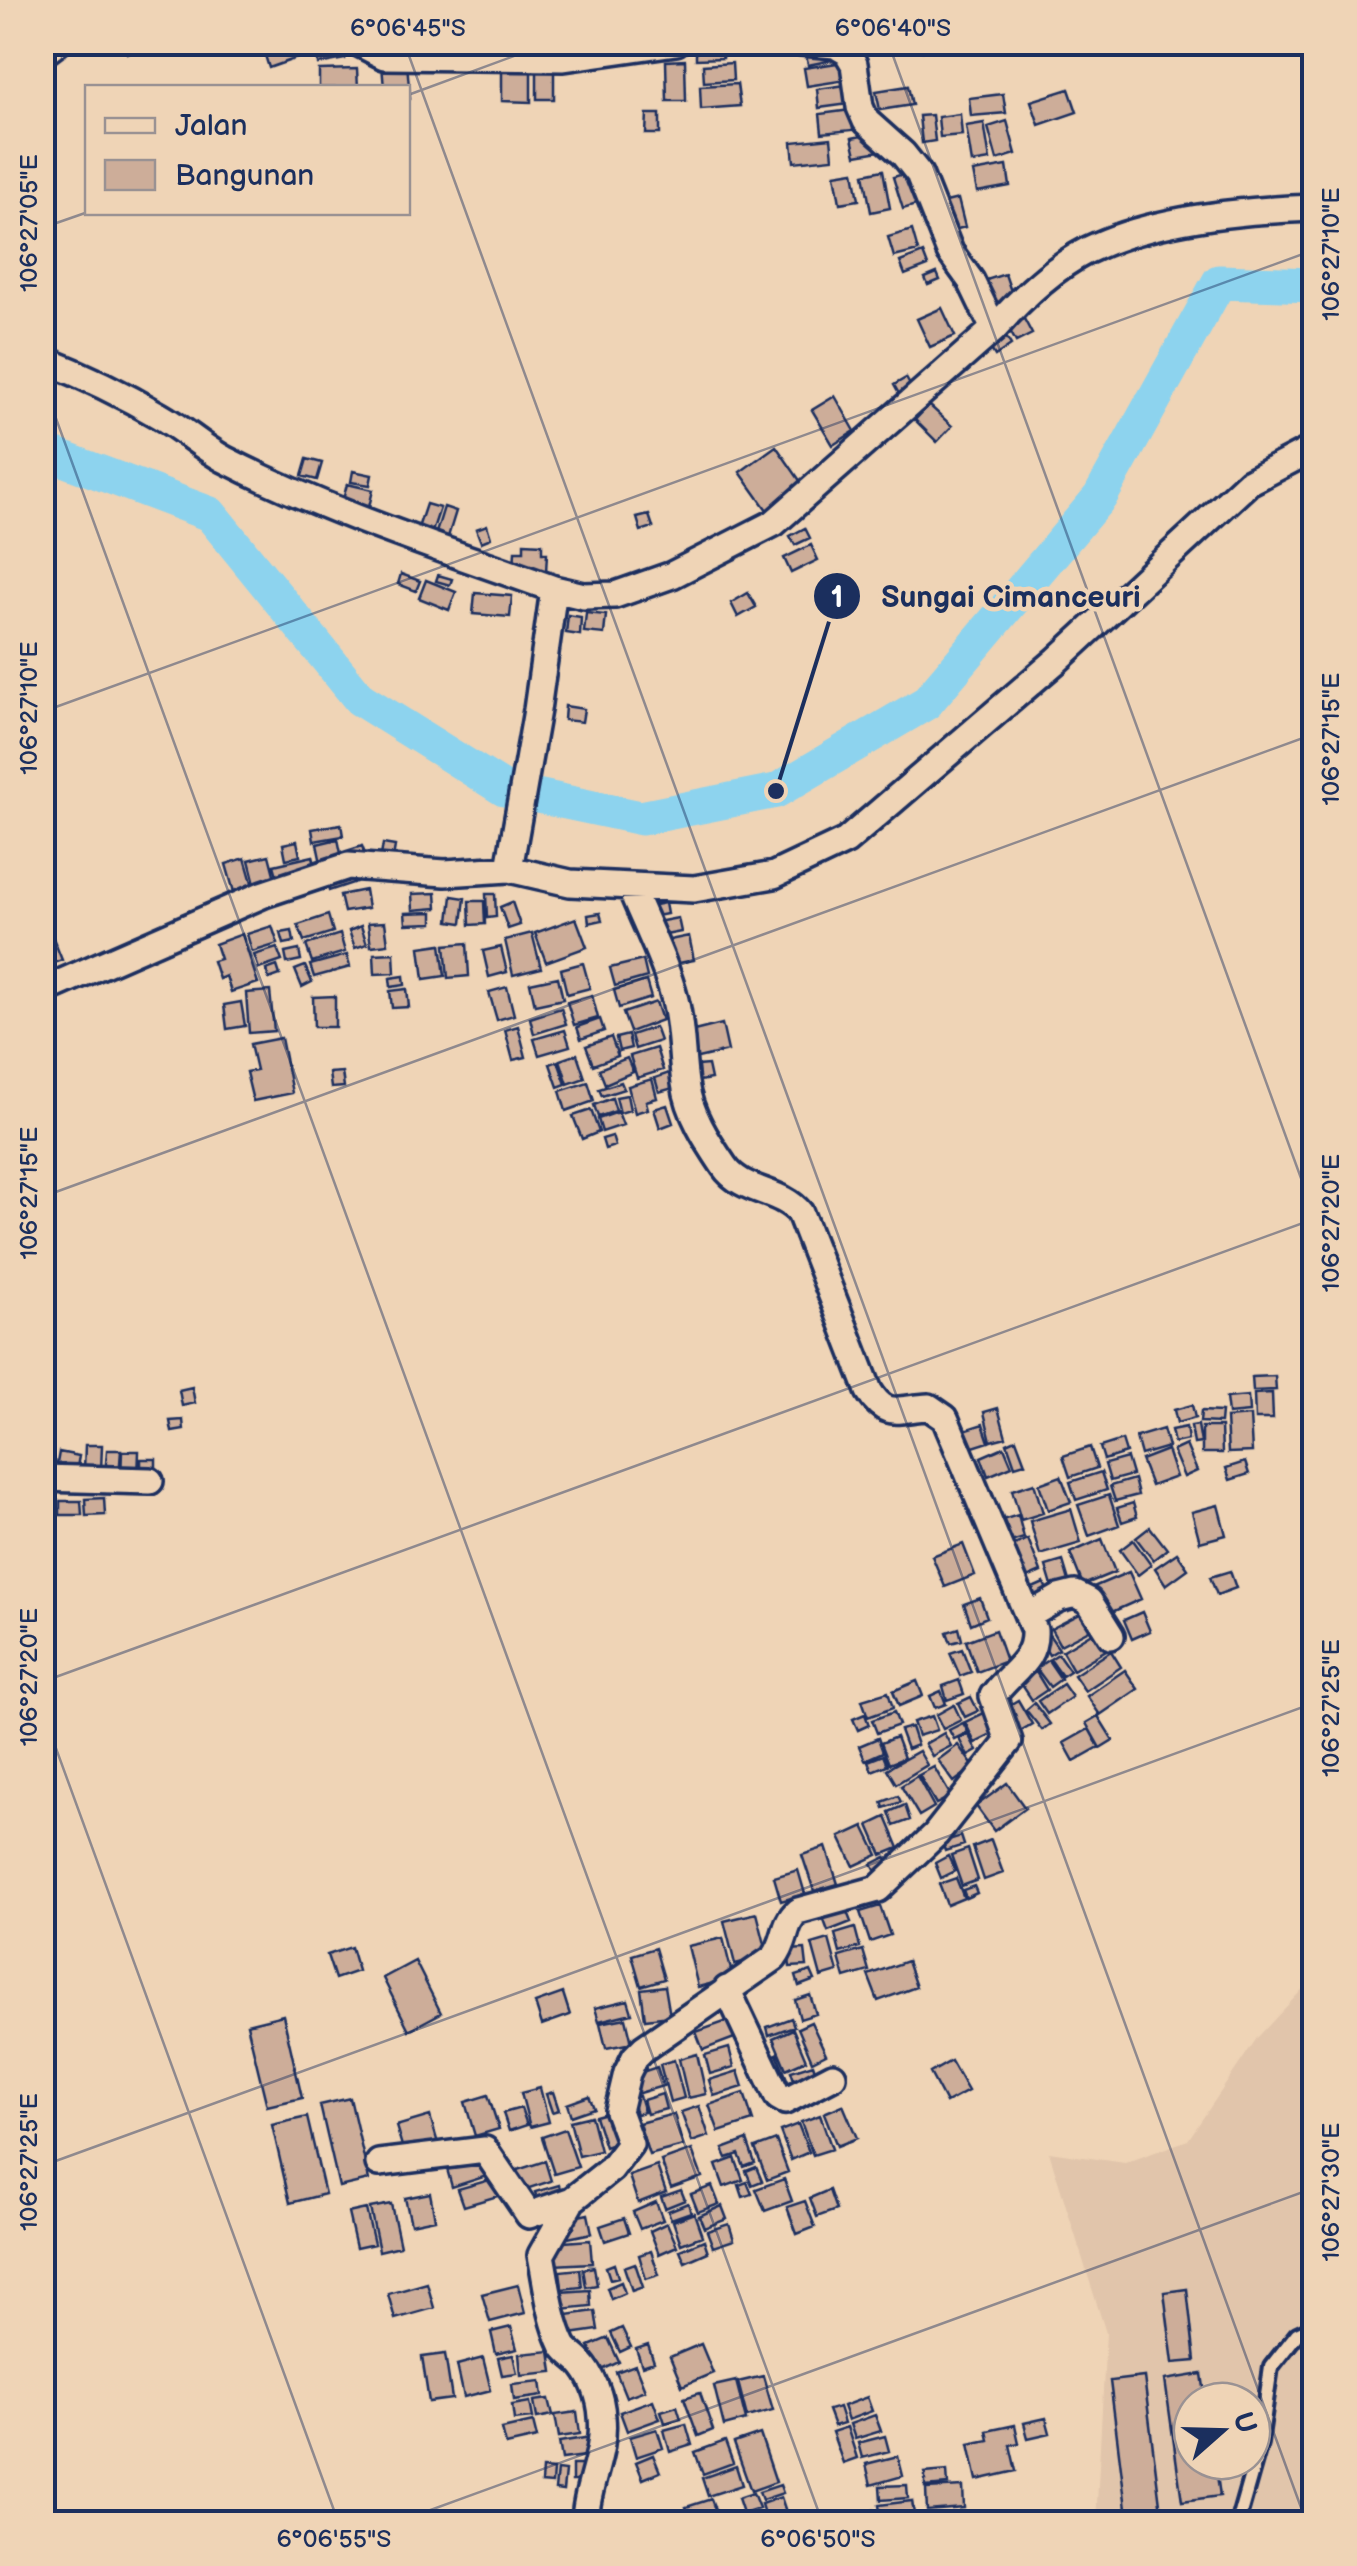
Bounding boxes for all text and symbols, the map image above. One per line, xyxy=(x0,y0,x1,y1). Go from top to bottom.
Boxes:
text: 6°06'45"S xyxy=(350,13,466,44)
text: 6°06'40"S xyxy=(835,13,951,44)
legend xyxy=(85,85,410,215)
text: Jalan xyxy=(175,108,247,144)
text: 106°27'05"E xyxy=(14,154,45,292)
text: Bangunan xyxy=(175,158,314,194)
text: 106°27'10"E xyxy=(1316,187,1347,321)
callout: Sungai Cimanceuri xyxy=(812,566,1161,626)
text: 1 xyxy=(831,580,843,616)
text: Sungai Cimanceuri xyxy=(881,580,1141,616)
text: 106°27'10"E xyxy=(14,641,45,775)
text: 106°27'15"E xyxy=(1316,672,1347,806)
text: 106°27'15"E xyxy=(14,1126,45,1260)
text: 106°27'20"E xyxy=(1316,1154,1347,1292)
text: 106°27'20"E xyxy=(14,1608,45,1746)
text: 106°27'25"E xyxy=(1316,1639,1347,1777)
text: 106°27'25"E xyxy=(14,2093,45,2231)
text: 106°27'30"E xyxy=(1316,2122,1347,2262)
north arrow xyxy=(1172,2381,1272,2481)
text: U xyxy=(1225,2408,1263,2438)
text: 6°06'55"S xyxy=(277,2524,391,2555)
text: 6°06'50"S xyxy=(760,2524,876,2555)

